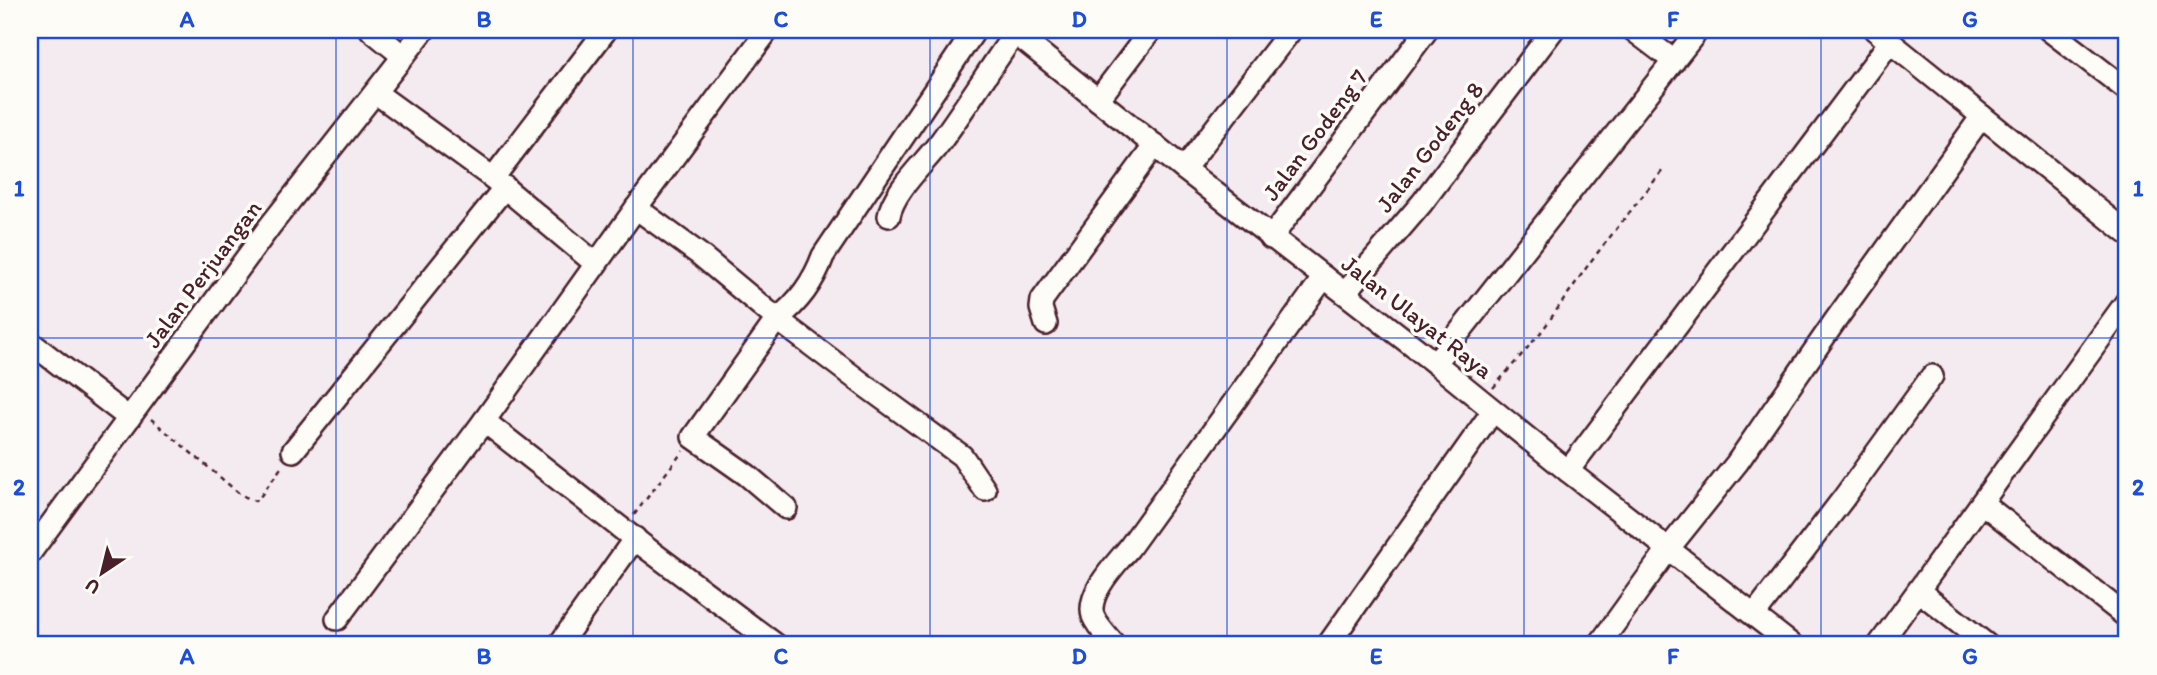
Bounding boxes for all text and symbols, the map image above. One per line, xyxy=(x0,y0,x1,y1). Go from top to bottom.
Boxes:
text: A xyxy=(179,5,195,33)
text: B xyxy=(477,5,492,33)
text: C xyxy=(774,5,789,33)
text: D xyxy=(1071,5,1087,33)
text: E xyxy=(1370,5,1383,33)
text: F xyxy=(1667,5,1680,33)
text: G xyxy=(1962,5,1978,33)
street label: Jalan Godeng 7 xyxy=(1256,63,1373,206)
street label: Jalan Godeng 8 xyxy=(1370,75,1490,218)
text: 1 xyxy=(14,174,25,202)
text: 1 xyxy=(2133,174,2144,202)
street label: Jalan Perjuangan xyxy=(138,194,268,353)
street label: Jalan Ulayat Raya xyxy=(1336,249,1499,385)
text: 2 xyxy=(13,473,26,501)
text: 2 xyxy=(2132,473,2145,501)
north arrow xyxy=(66,538,136,608)
text: U xyxy=(81,573,104,600)
text: A xyxy=(179,642,195,670)
text: B xyxy=(477,642,492,670)
text: C xyxy=(774,642,789,670)
text: D xyxy=(1071,642,1087,670)
text: E xyxy=(1370,642,1383,670)
text: F xyxy=(1667,642,1680,670)
text: G xyxy=(1962,642,1978,670)

